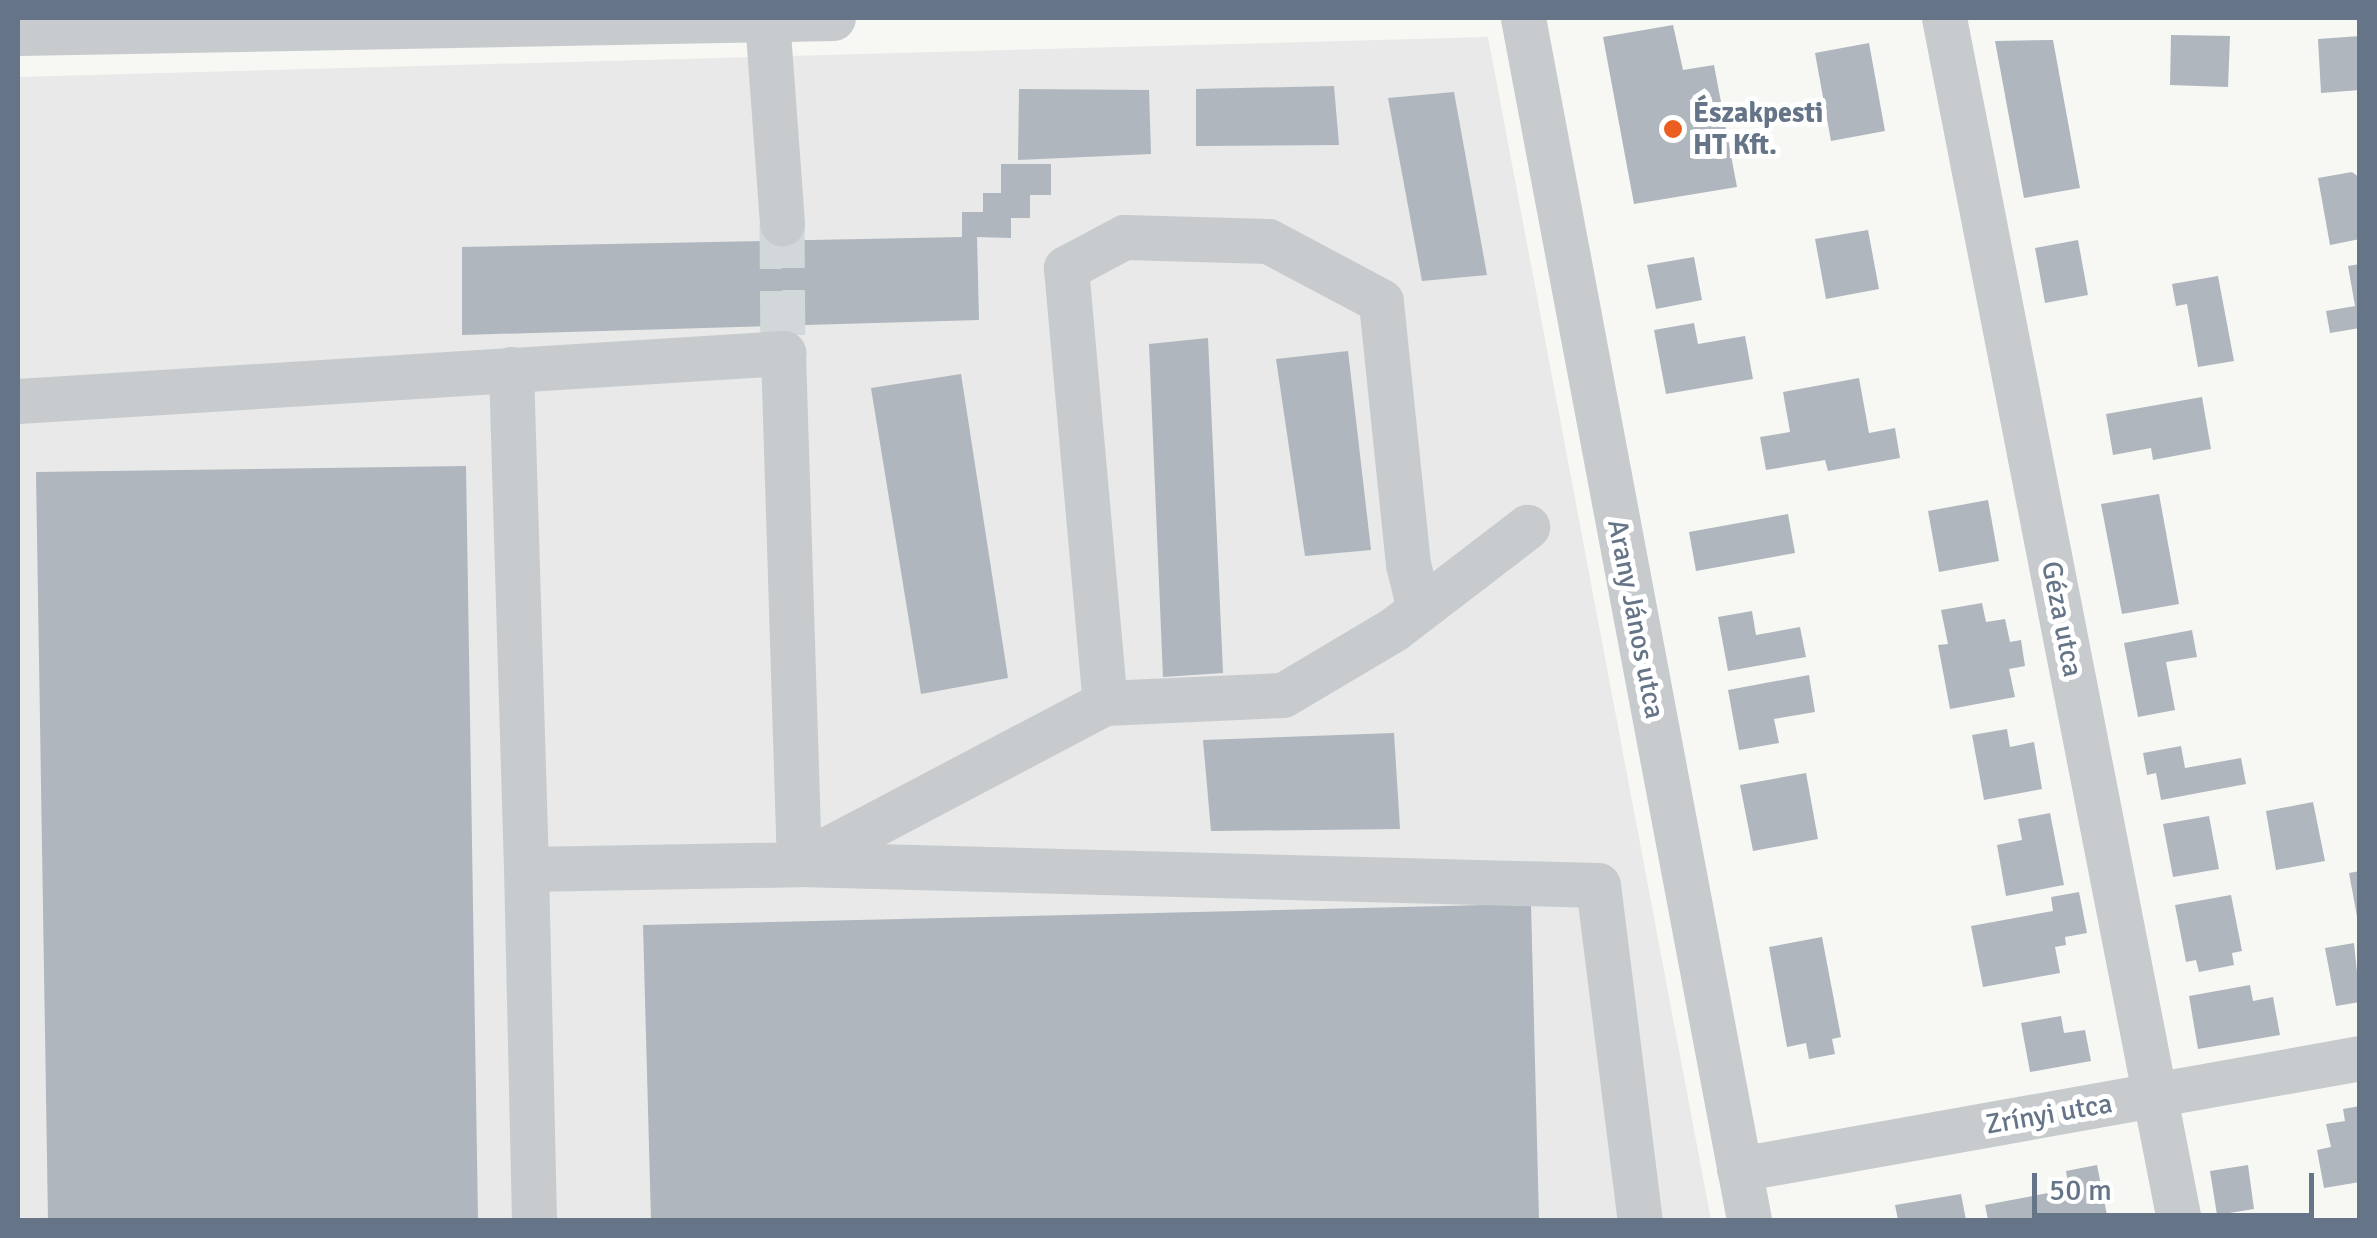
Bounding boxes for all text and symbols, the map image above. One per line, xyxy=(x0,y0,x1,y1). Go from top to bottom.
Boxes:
place label: Északpesti HT Kft. xyxy=(1693,96,1823,162)
marker: Északpesti HT Kft. xyxy=(1662,118,1684,140)
street label: Arany János utca xyxy=(1600,517,1672,721)
street label: Géza utca xyxy=(2034,558,2090,680)
street label: Zrínyi utca xyxy=(1983,1086,2115,1142)
scale bar xyxy=(2037,1153,2320,1215)
text: 50 m xyxy=(2049,1172,2112,1209)

